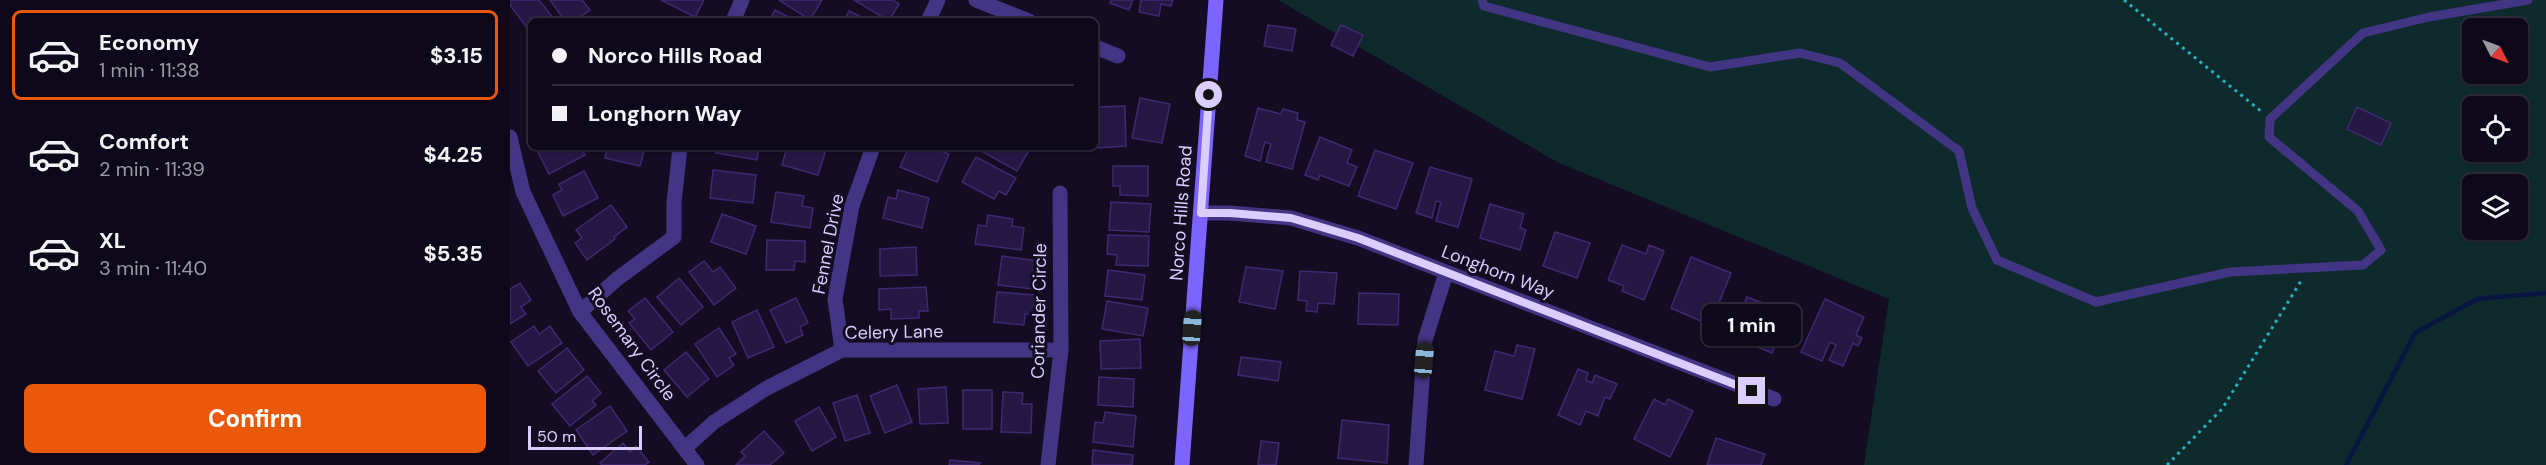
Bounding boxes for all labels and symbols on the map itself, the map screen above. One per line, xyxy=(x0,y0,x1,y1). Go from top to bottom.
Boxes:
north arrow xyxy=(2462,18,2528,84)
route start xyxy=(1195,81,1222,108)
street label: Norco Hills Road xyxy=(1164,145,1198,281)
street label: Fennel Drive xyxy=(807,192,849,296)
street label: Longhorn Way xyxy=(1438,239,1558,305)
street label: Coriander Circle xyxy=(1026,243,1052,379)
street label: Rosemary Circle xyxy=(582,282,682,406)
callout: 1 min xyxy=(1702,304,1802,346)
car xyxy=(1182,309,1202,347)
street label: Celery Lane xyxy=(844,319,944,345)
car xyxy=(1413,341,1435,379)
route end xyxy=(1738,377,1765,404)
scale bar xyxy=(528,423,642,450)

